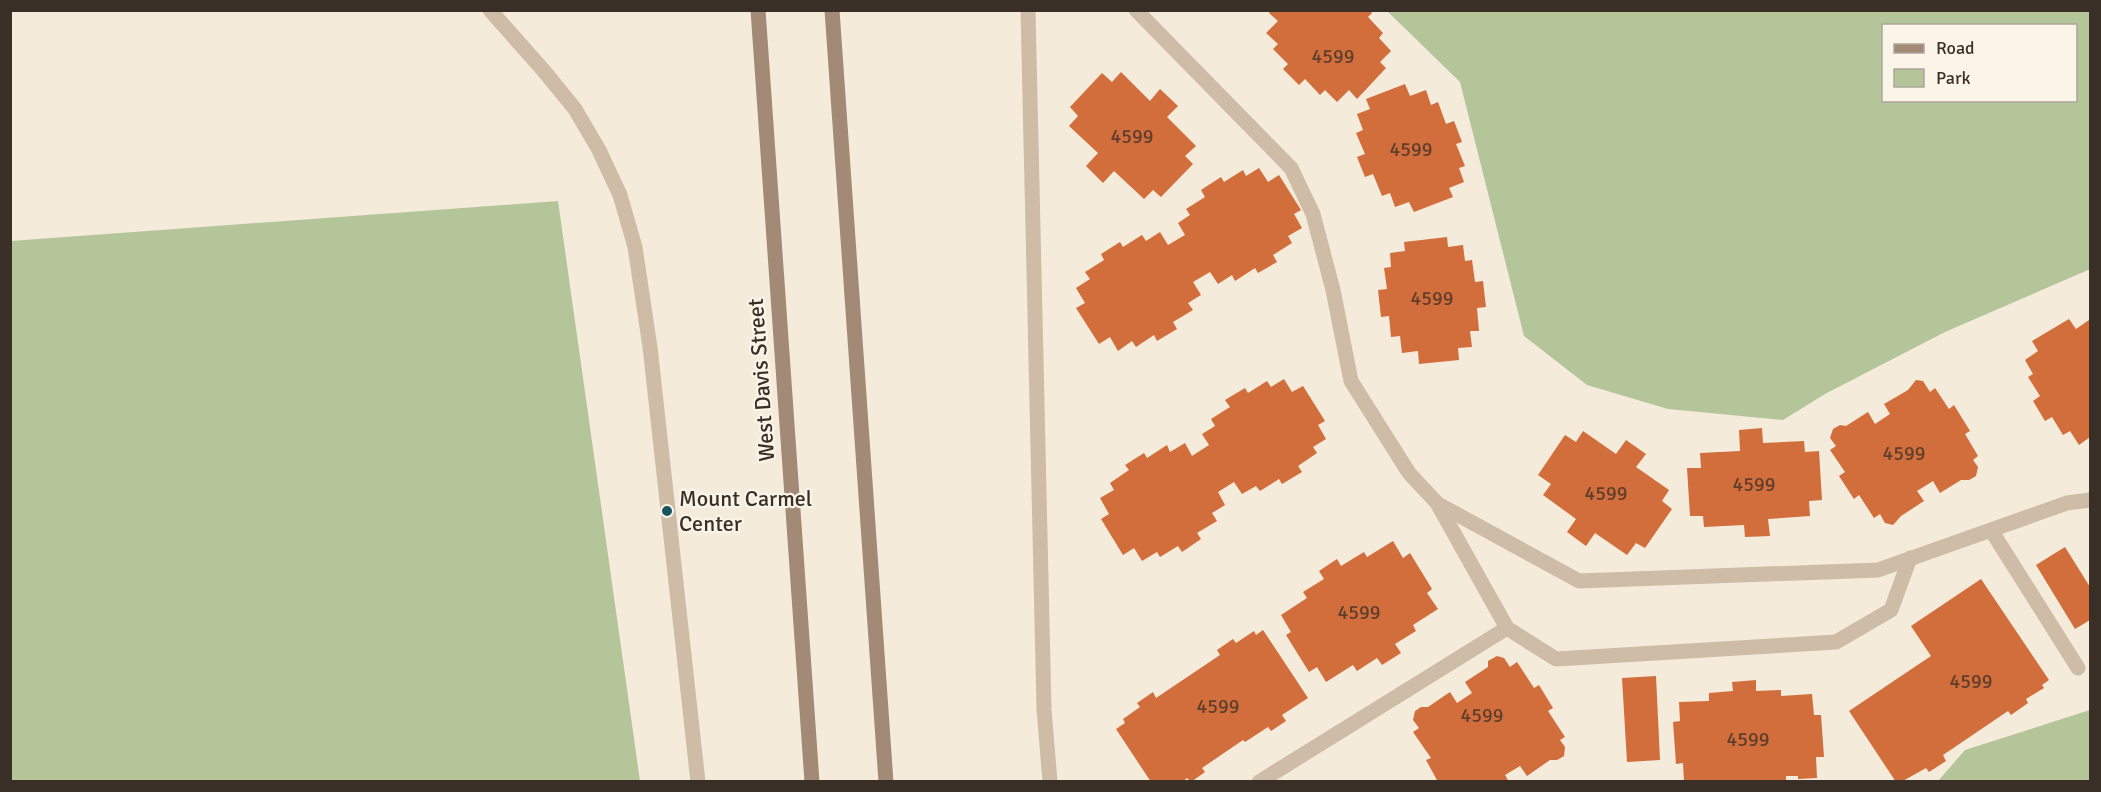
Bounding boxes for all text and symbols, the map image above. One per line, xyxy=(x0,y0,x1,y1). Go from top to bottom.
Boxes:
legend xyxy=(1882,24,2077,102)
text: Road xyxy=(1936,37,1975,59)
house number: 4599 xyxy=(1311,44,1355,69)
text: Park xyxy=(1936,67,1971,89)
house number: 4599 xyxy=(1110,124,1154,149)
house number: 4599 xyxy=(1389,137,1433,162)
house number: 4599 xyxy=(1410,286,1454,311)
street label: West Davis Street xyxy=(742,297,780,462)
house number: 4599 xyxy=(1882,441,1926,466)
house number: 4599 xyxy=(1732,472,1776,497)
house number: 4599 xyxy=(1584,481,1628,506)
place label: Mount Carmel Center xyxy=(679,485,812,537)
marker: Mount Carmel Center xyxy=(660,504,674,518)
house number: 4599 xyxy=(1337,600,1381,625)
house number: 4599 xyxy=(1949,669,1993,694)
house number: 4599 xyxy=(1196,694,1240,719)
house number: 4599 xyxy=(1460,703,1504,728)
house number: 4599 xyxy=(1726,727,1770,752)

